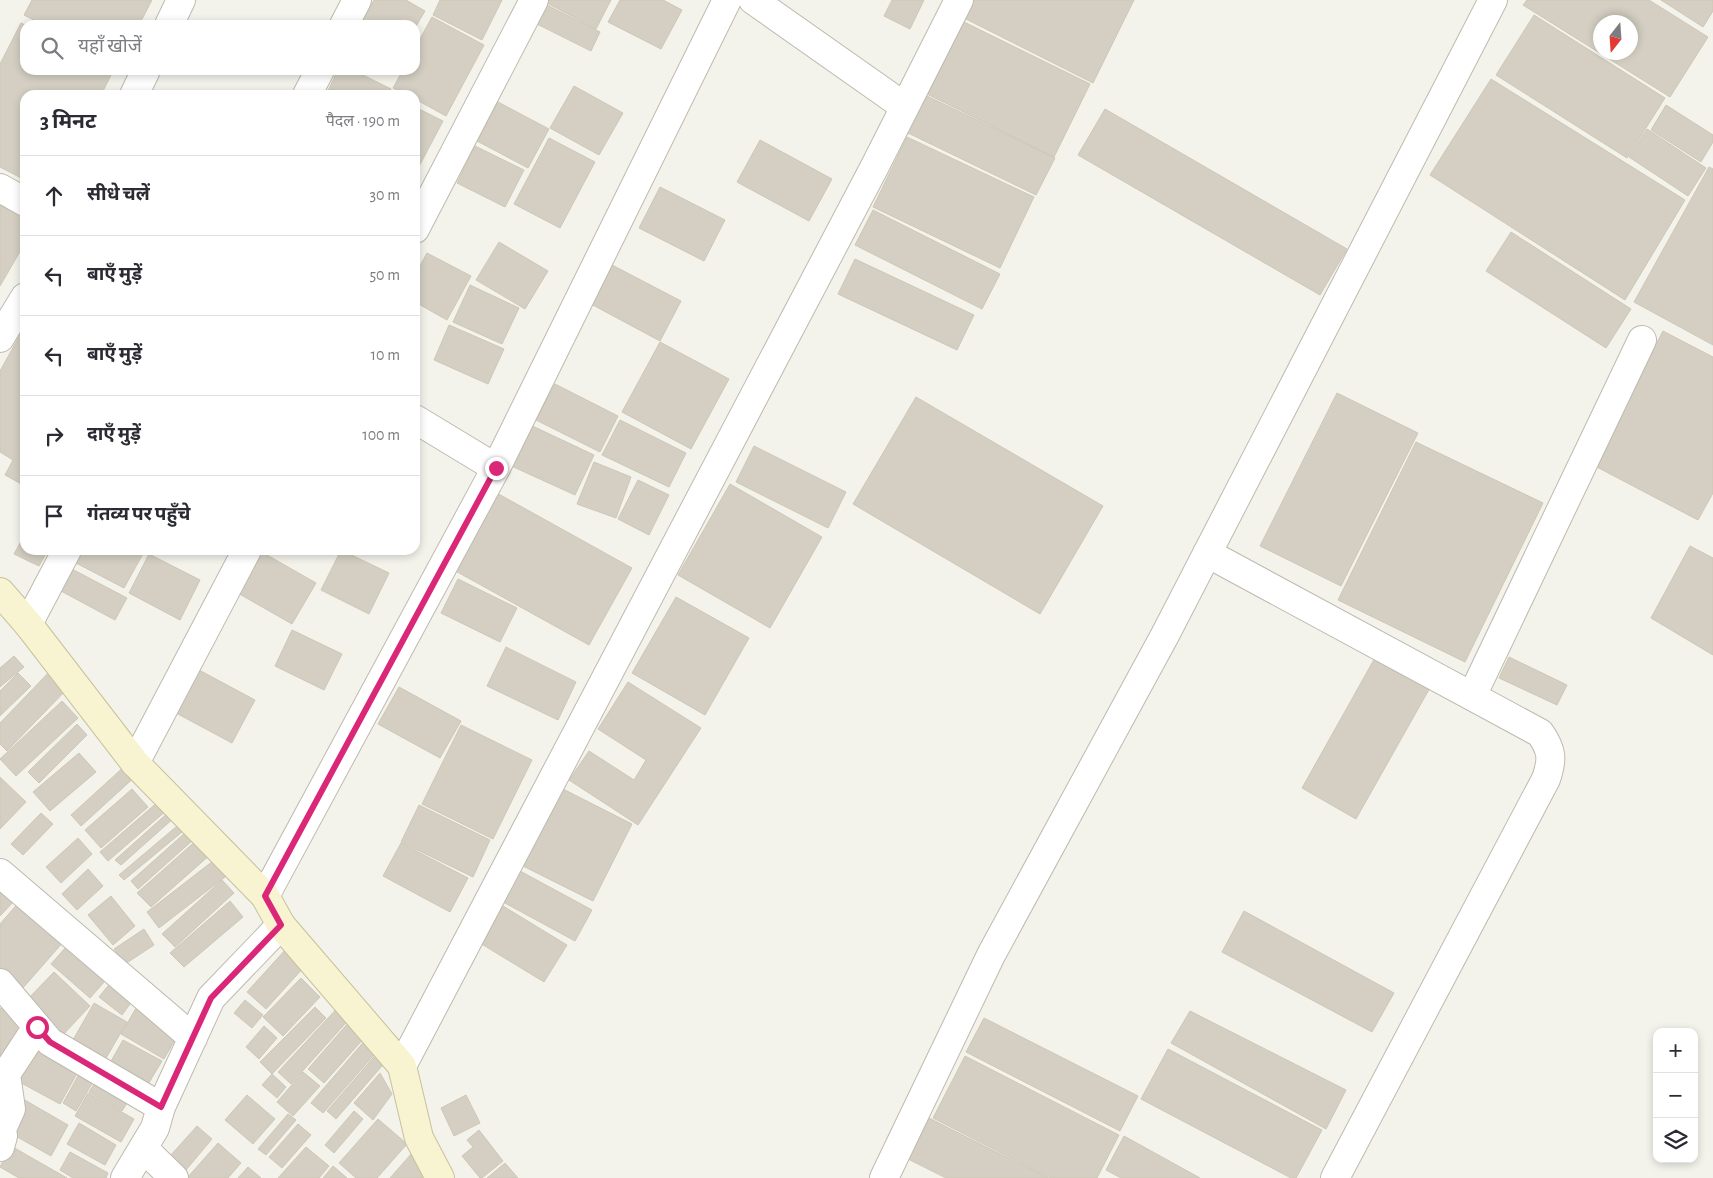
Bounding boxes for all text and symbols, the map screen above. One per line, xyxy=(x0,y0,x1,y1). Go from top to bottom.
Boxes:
north arrow xyxy=(1593,15,1638,60)
search box xyxy=(20,20,420,75)
icon: search xyxy=(38,34,66,62)
text: यहाँ खोजें xyxy=(78,37,142,56)
text: 3 मिनट xyxy=(40,111,96,132)
text: पैदल · 190 m xyxy=(326,113,400,129)
icon: ahead xyxy=(40,182,68,210)
text: सीधे चलें xyxy=(87,185,150,204)
text: 30 m xyxy=(370,187,400,203)
icon: left xyxy=(40,262,68,290)
text: बाएँ मुड़ें xyxy=(87,265,142,284)
text: 50 m xyxy=(369,267,400,283)
icon: left xyxy=(40,342,68,370)
text: बाएँ मुड़ें xyxy=(87,345,142,364)
text: 10 m xyxy=(371,347,400,363)
icon: right xyxy=(40,422,68,450)
text: दाएँ मुड़ें xyxy=(87,425,141,444)
text: 100 m xyxy=(362,427,400,443)
route end xyxy=(485,457,508,480)
icon: arrive xyxy=(40,502,68,530)
text: गंतव्य पर पहुँचे xyxy=(87,505,190,524)
route start xyxy=(26,1016,49,1039)
map controls xyxy=(1653,1028,1698,1163)
button: + xyxy=(1653,1028,1698,1073)
button: − xyxy=(1653,1073,1698,1118)
button: layers xyxy=(1653,1118,1698,1163)

